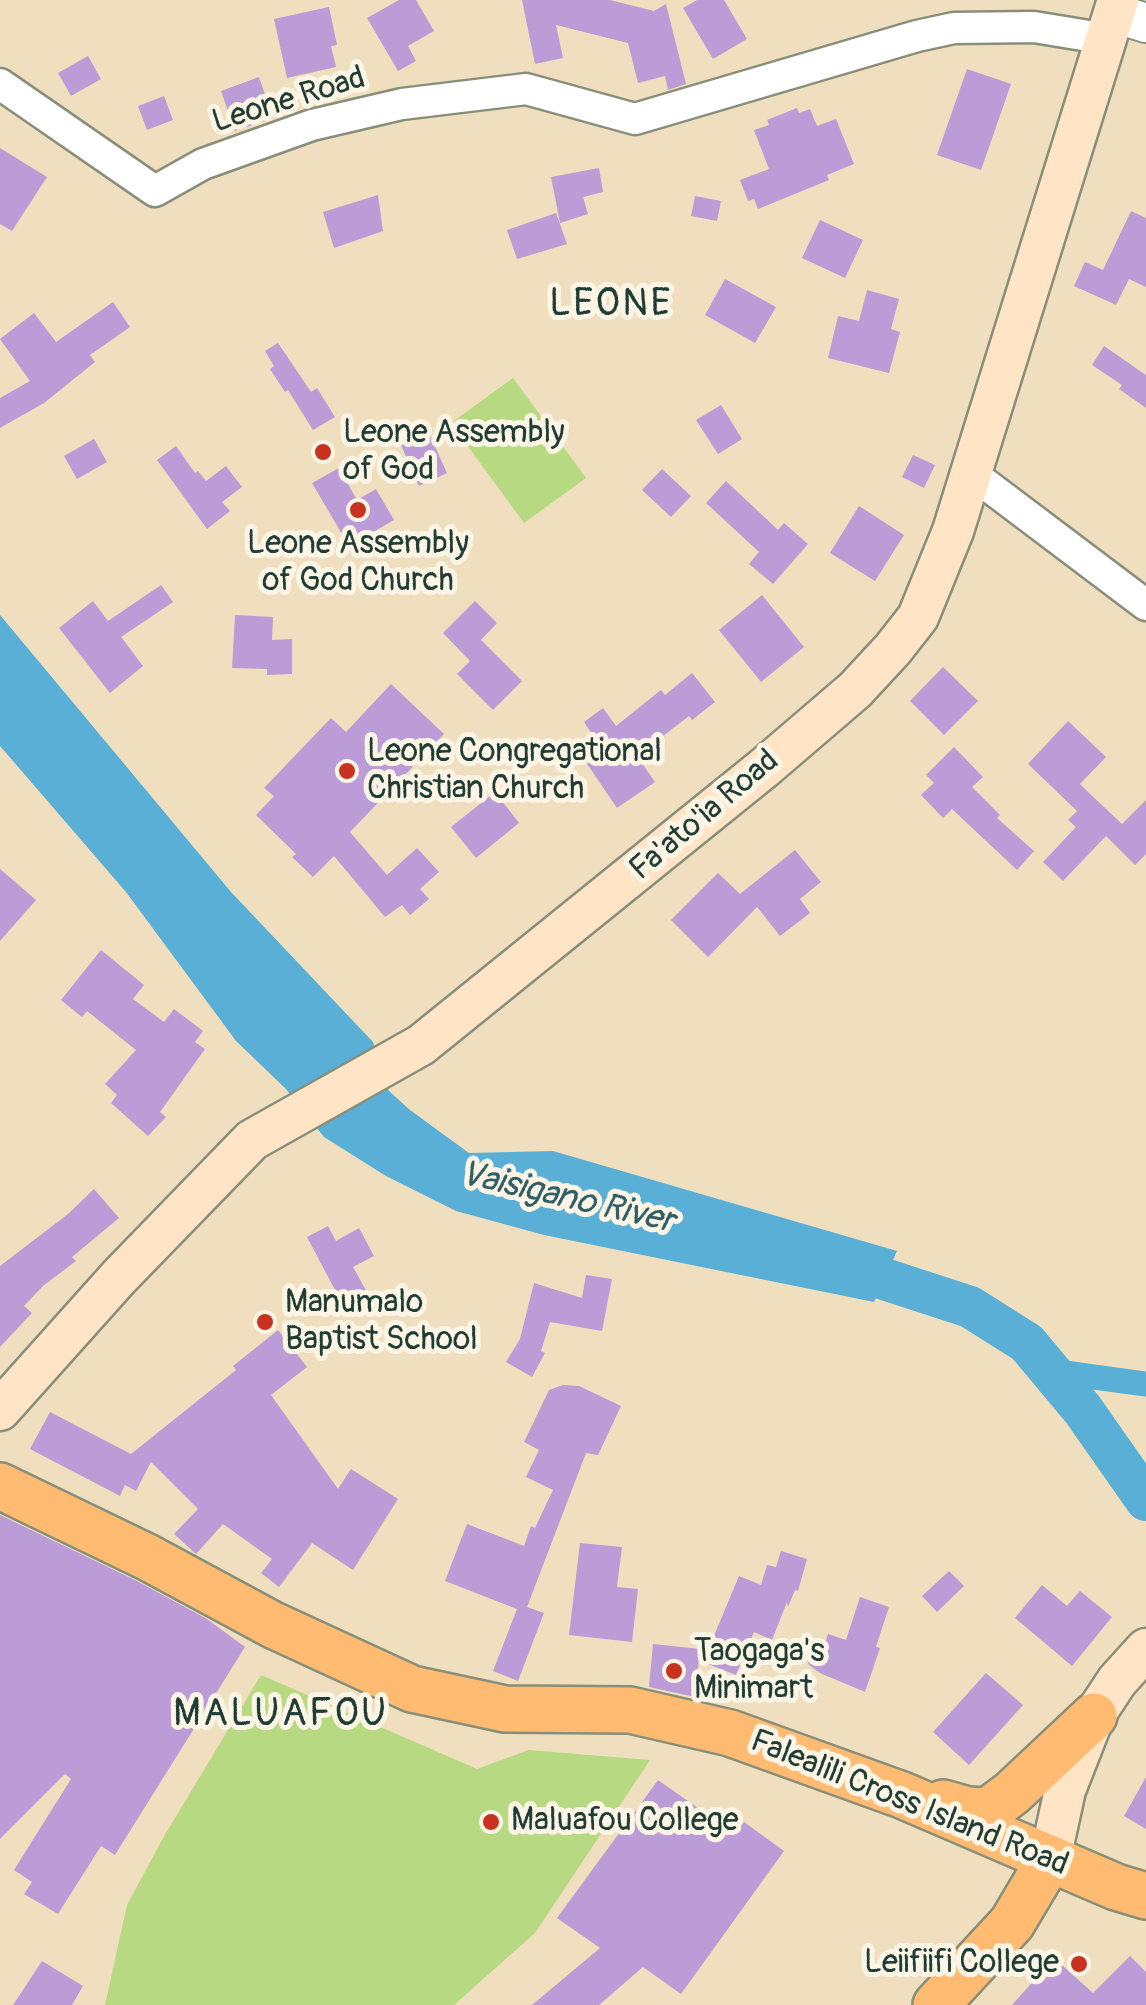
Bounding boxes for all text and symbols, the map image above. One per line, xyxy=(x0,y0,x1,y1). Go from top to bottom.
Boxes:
street label: Leone Road xyxy=(208,60,370,142)
district label: LEONE xyxy=(549,282,673,328)
place label: Leone Assembly of God xyxy=(343,415,565,490)
marker: Leone Assembly of God xyxy=(312,441,334,463)
marker: Leone Assembly of God Church xyxy=(347,499,369,521)
place label: Leone Assembly of God Church xyxy=(247,526,469,601)
place label: Leone Congregational Christian Church xyxy=(367,734,662,809)
street label: Fa'ato'ia Road xyxy=(623,743,787,889)
marker: Leone Congregational Christian Church xyxy=(336,760,358,782)
water label: Vaisigano River xyxy=(456,1154,678,1244)
place label: Manumalo Baptist School xyxy=(285,1285,478,1360)
marker: Manumalo Baptist School xyxy=(254,1311,276,1333)
place label: Taogaga's Minimart xyxy=(694,1634,824,1709)
marker: Taogaga's Minimart xyxy=(663,1660,685,1682)
district label: MALUAFOU xyxy=(173,1692,389,1738)
street label: Falealili Cross Island Road xyxy=(745,1723,1073,1885)
place label: Maluafou College xyxy=(511,1803,739,1841)
marker: Maluafou College xyxy=(480,1811,502,1833)
place label: Leiifiifi College xyxy=(864,1945,1059,1983)
marker: Leiifiifi College xyxy=(1068,1953,1090,1975)

